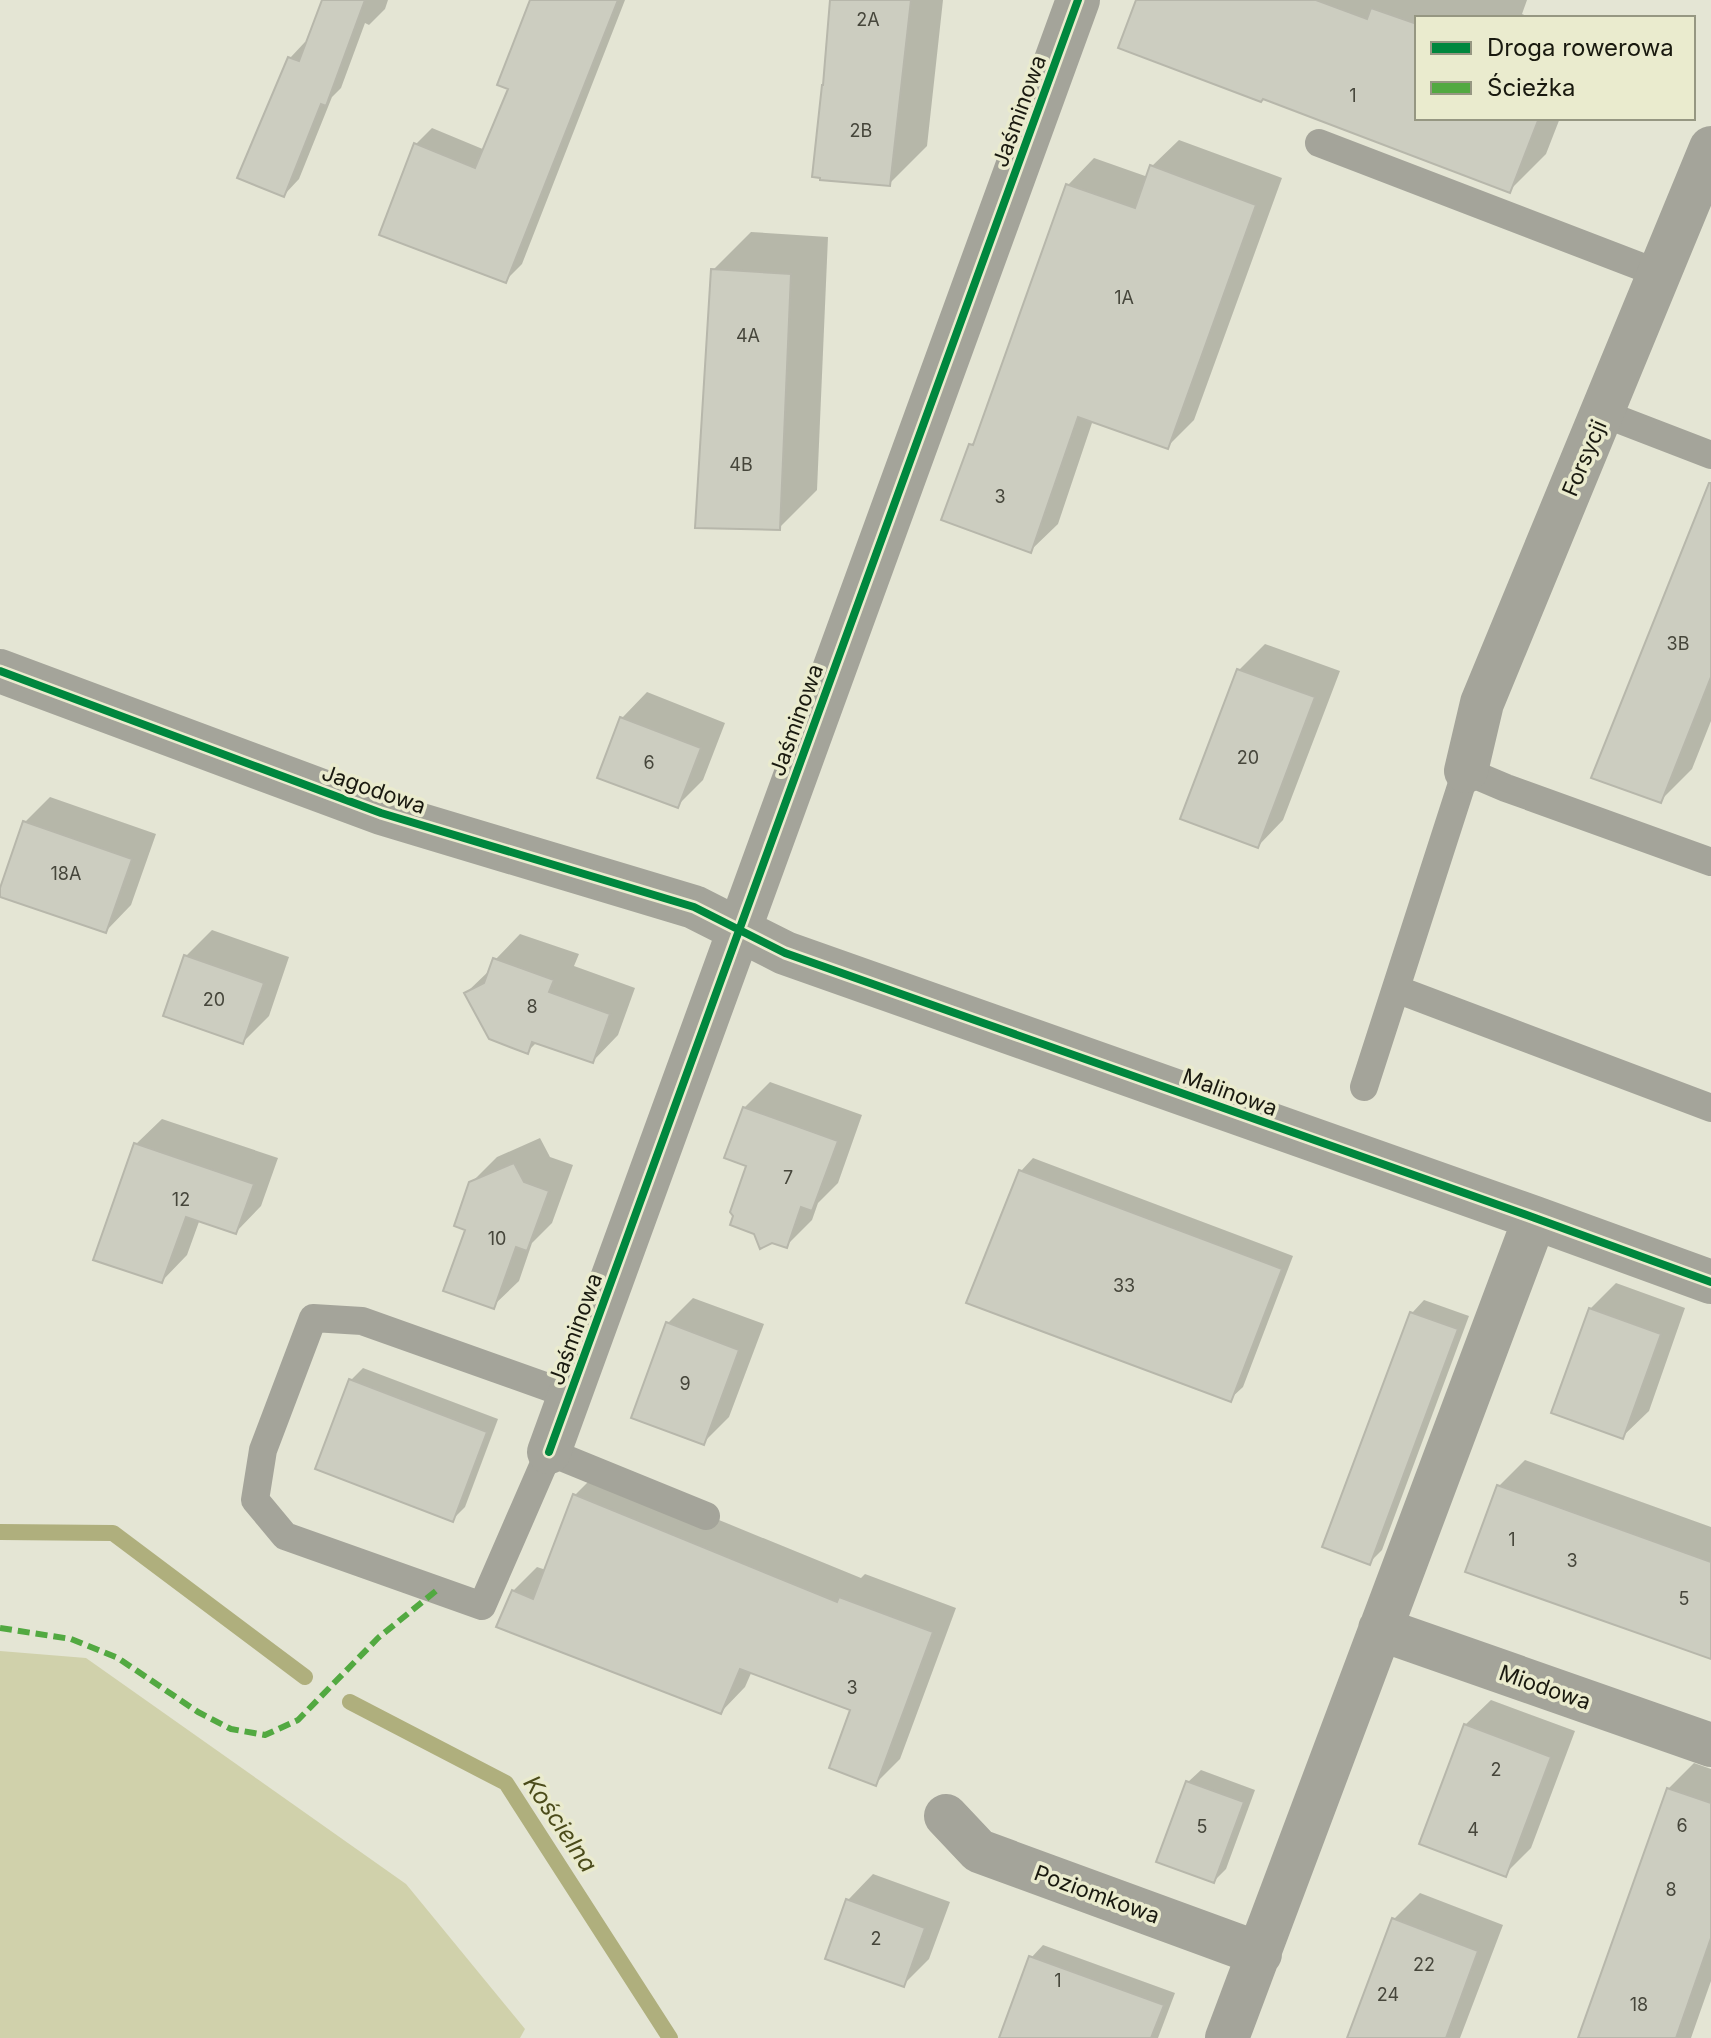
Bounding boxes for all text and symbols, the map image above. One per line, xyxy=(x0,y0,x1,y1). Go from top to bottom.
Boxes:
house number: 2A xyxy=(856,9,880,30)
legend xyxy=(1415,16,1695,120)
text: Droga rowerowa xyxy=(1487,33,1674,62)
street label: Jaśminowa xyxy=(987,51,1051,171)
text: Ścieżka xyxy=(1487,73,1575,102)
house number: 1 xyxy=(1349,85,1357,106)
house number: 2B xyxy=(850,120,872,141)
house number: 1A xyxy=(1114,287,1134,308)
house number: 4A xyxy=(736,325,760,346)
street label: Forsycji xyxy=(1556,416,1612,500)
house number: 4B xyxy=(729,454,753,475)
house number: 3 xyxy=(994,486,1006,507)
house number: 3B xyxy=(1667,633,1689,654)
street label: Jaśminowa xyxy=(764,660,828,780)
house number: 20 xyxy=(1237,747,1259,768)
house number: 6 xyxy=(643,752,655,773)
street label: Jagodowa xyxy=(319,759,429,819)
house number: 18A xyxy=(51,863,81,884)
house number: 20 xyxy=(203,989,225,1010)
house number: 8 xyxy=(526,996,538,1017)
street label: Malinowa xyxy=(1179,1063,1281,1121)
house number: 7 xyxy=(783,1167,793,1188)
house number: 12 xyxy=(172,1189,190,1210)
house number: 10 xyxy=(488,1228,506,1249)
street label: Jaśminowa xyxy=(543,1269,607,1389)
house number: 33 xyxy=(1113,1275,1135,1296)
house number: 9 xyxy=(679,1373,691,1394)
house number: 1 xyxy=(1508,1529,1516,1550)
house number: 3 xyxy=(1566,1550,1578,1571)
house number: 5 xyxy=(1679,1588,1689,1609)
street label: Miodowa xyxy=(1496,1659,1594,1715)
house number: 3 xyxy=(846,1677,858,1698)
house number: 2 xyxy=(1491,1759,1501,1780)
water label: Kościelna xyxy=(518,1770,603,1878)
house number: 6 xyxy=(1676,1815,1688,1836)
house number: 5 xyxy=(1197,1816,1207,1837)
house number: 4 xyxy=(1467,1819,1479,1840)
street label: Poziomkowa xyxy=(1031,1859,1163,1929)
house number: 8 xyxy=(1665,1879,1677,1900)
house number: 2 xyxy=(871,1928,881,1949)
house number: 22 xyxy=(1413,1954,1435,1975)
house number: 1 xyxy=(1054,1970,1062,1991)
house number: 24 xyxy=(1377,1984,1399,2005)
house number: 18 xyxy=(1630,1994,1648,2015)

